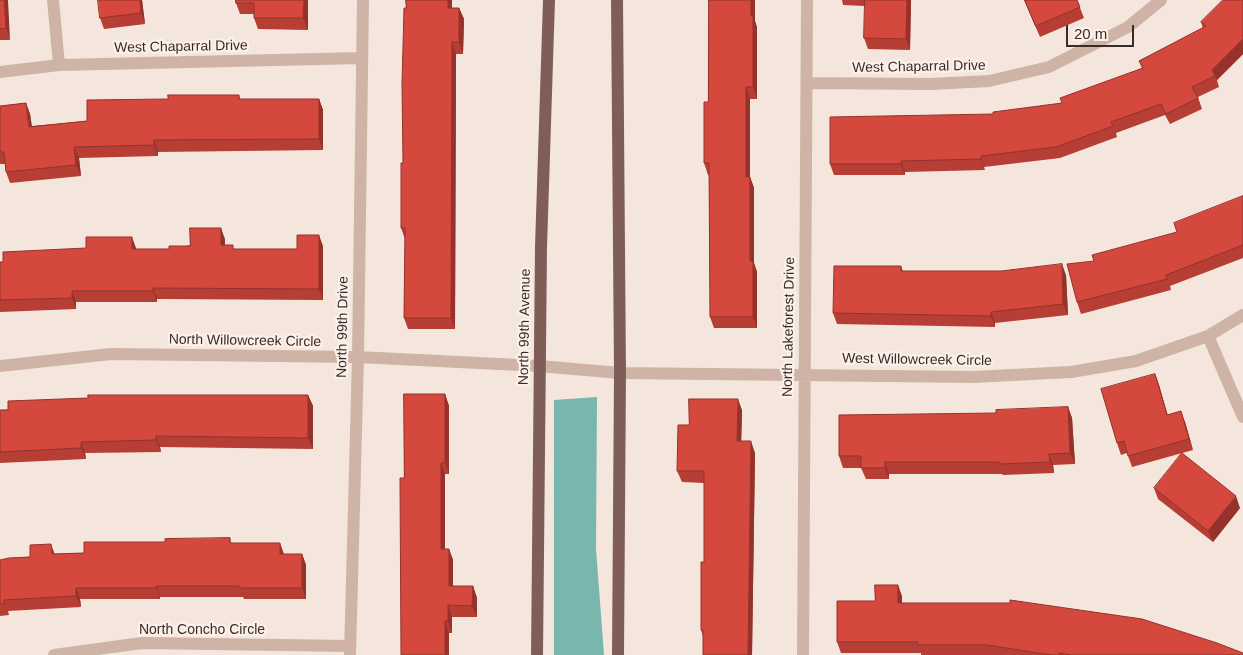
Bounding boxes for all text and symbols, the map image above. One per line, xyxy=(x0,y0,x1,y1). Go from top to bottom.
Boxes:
scale bar xyxy=(1068,15,1136,47)
text: 20 m xyxy=(1074,25,1107,42)
street label: West Chaparral Drive xyxy=(114,37,248,57)
street label: West Chaparral Drive xyxy=(852,57,986,77)
street label: North Lakeforest Drive xyxy=(779,257,799,397)
street label: North 99th Avenue xyxy=(516,269,534,385)
street label: North 99th Drive xyxy=(334,276,352,378)
street label: North Willowcreek Circle xyxy=(169,331,321,351)
street label: West Willowcreek Circle xyxy=(842,350,992,370)
street label: North Concho Circle xyxy=(139,622,265,638)

